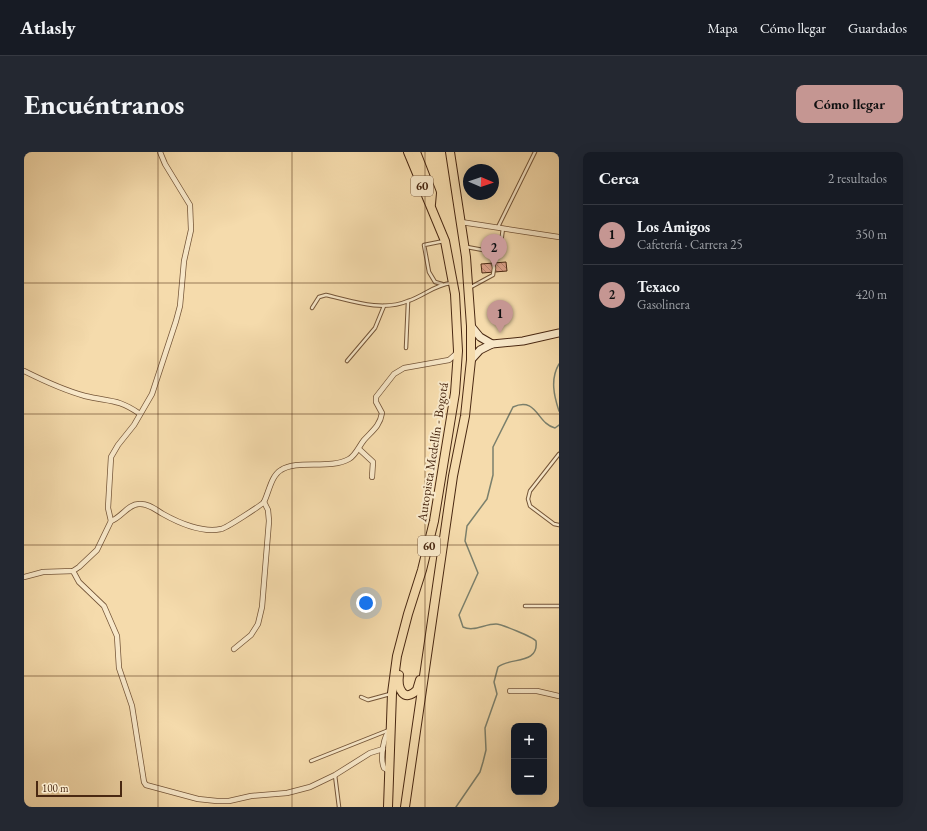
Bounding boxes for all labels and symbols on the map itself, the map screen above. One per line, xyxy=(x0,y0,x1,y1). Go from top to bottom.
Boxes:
north arrow xyxy=(463,164,499,200)
road number: 60 xyxy=(411,176,433,196)
pin: 2 xyxy=(481,234,507,267)
pin: 1 xyxy=(487,300,513,333)
street label: Autopista Medellín - Bogotá xyxy=(413,380,452,524)
road number: 60 xyxy=(418,536,440,556)
your location xyxy=(356,593,376,613)
scale bar xyxy=(36,779,122,798)

